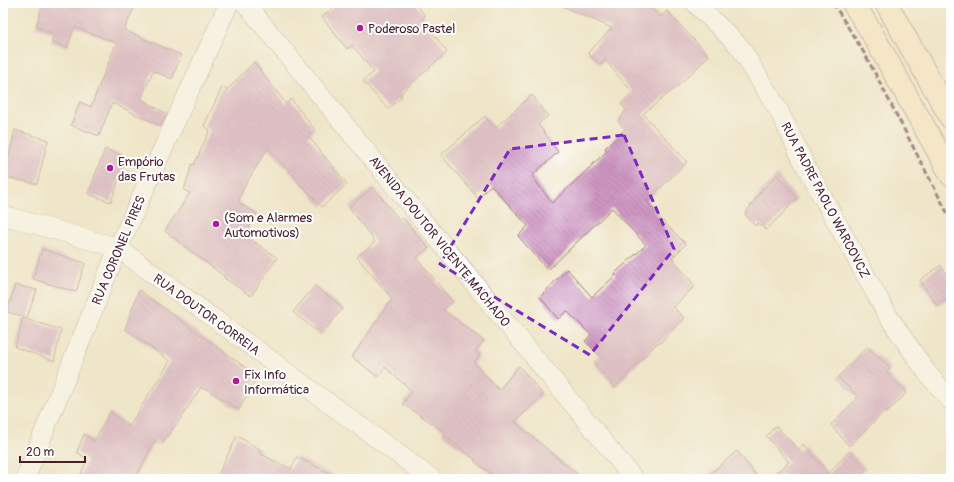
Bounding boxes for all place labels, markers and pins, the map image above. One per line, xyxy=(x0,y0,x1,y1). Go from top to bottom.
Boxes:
place label: Poderoso Pastel xyxy=(368,21,455,37)
marker: Poderoso Pastel xyxy=(355,23,365,33)
place label: Empório das Frutas xyxy=(118,154,175,185)
marker: Empório das Frutas xyxy=(105,163,115,173)
place label: (Som e Alarmes Automotivos) xyxy=(224,210,312,241)
marker: (Som e Alarmes Automotivos) xyxy=(211,219,221,229)
place label: Fix Info Informática xyxy=(244,367,309,398)
marker: Fix Info Informática xyxy=(231,376,241,386)

